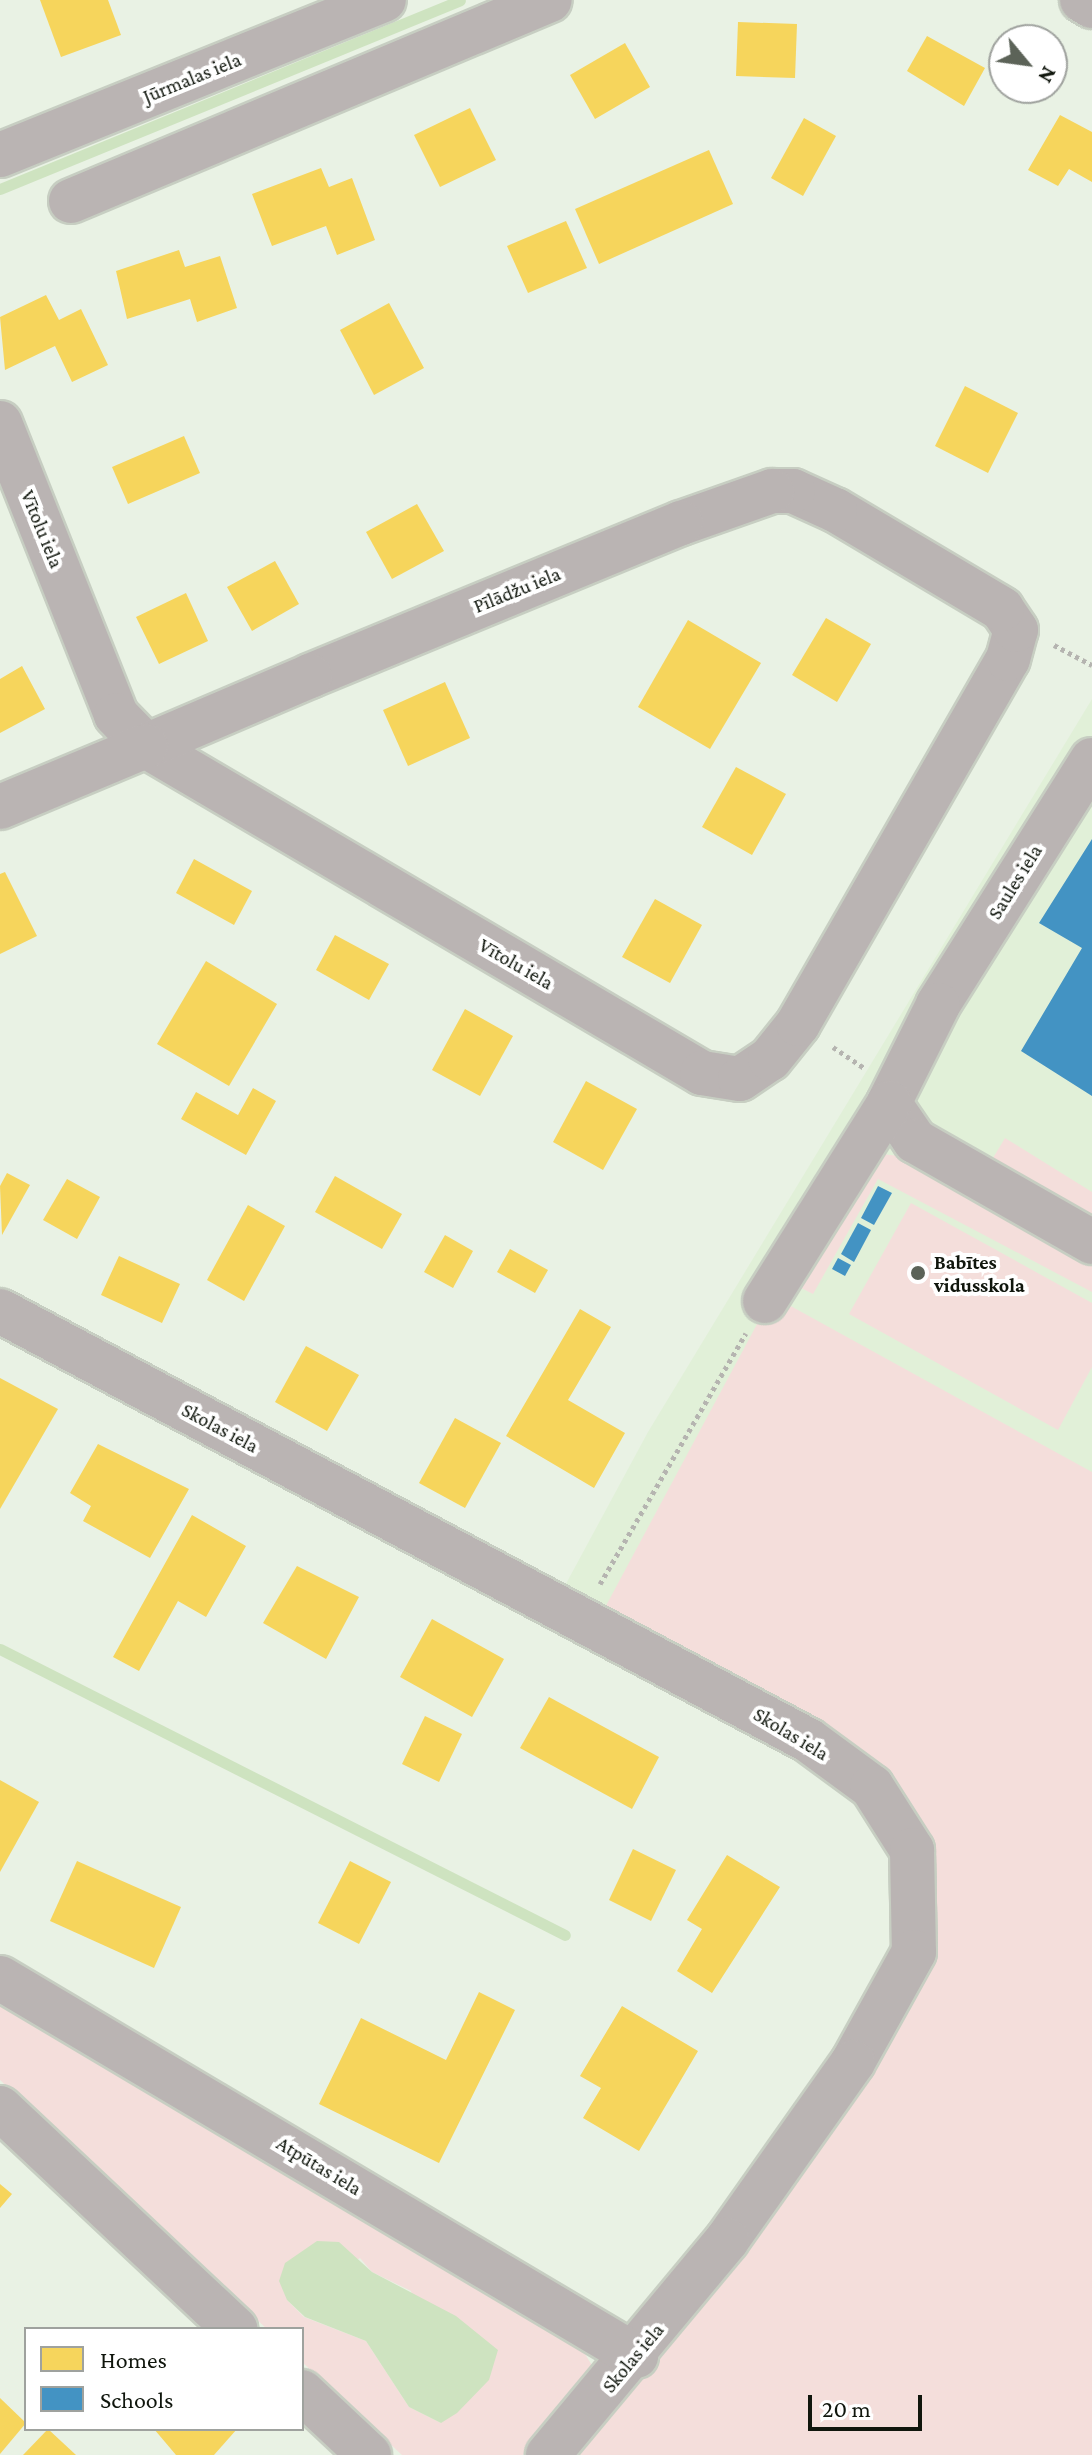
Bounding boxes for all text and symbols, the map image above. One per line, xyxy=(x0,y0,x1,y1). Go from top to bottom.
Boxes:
north arrow xyxy=(988,24,1068,104)
street label: Jūrmalas iela xyxy=(139,47,245,109)
text: N xyxy=(1033,62,1062,88)
street label: Vītolu iela xyxy=(16,487,68,571)
street label: Pīlādžu iela xyxy=(470,562,564,618)
street label: Saules iela xyxy=(983,840,1047,924)
street label: Vītolu iela xyxy=(475,933,557,995)
place label: Babītes vidusskola xyxy=(934,1250,1025,1297)
marker: Babītes vidusskola xyxy=(909,1264,927,1282)
street label: Skolas iela xyxy=(178,1398,262,1458)
street label: Skolas iela xyxy=(749,1702,833,1766)
street label: Atpūtas iela xyxy=(272,2131,366,2201)
street label: Skolas iela xyxy=(597,2318,669,2398)
legend xyxy=(24,2327,304,2431)
text: Homes xyxy=(100,2346,167,2373)
scale bar xyxy=(812,2379,926,2429)
text: Schools xyxy=(100,2386,174,2413)
text: 20 m xyxy=(822,2395,871,2422)

